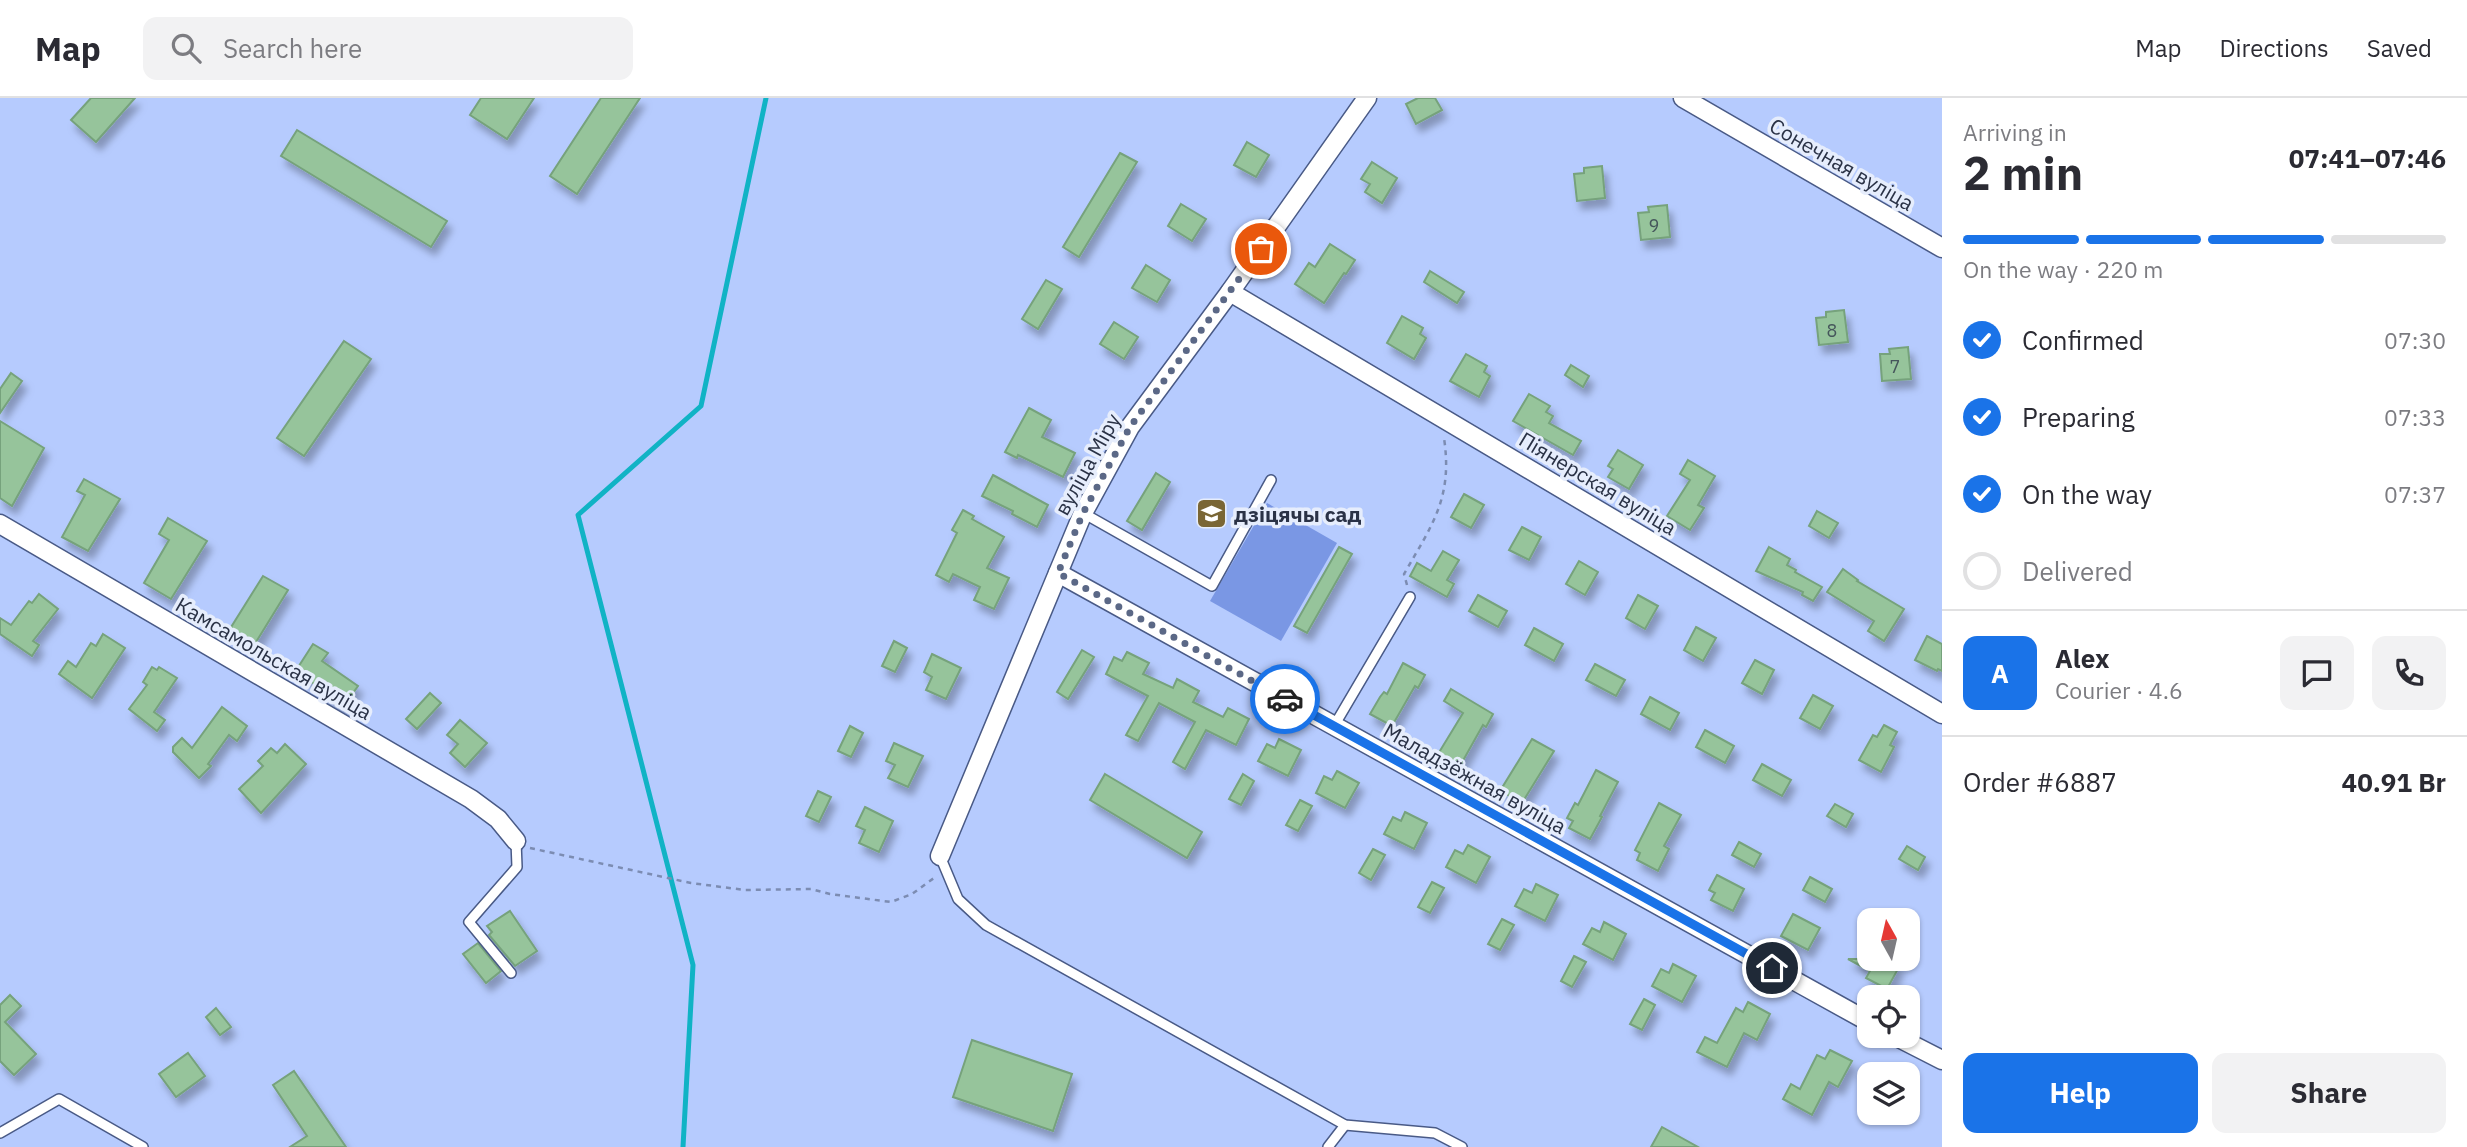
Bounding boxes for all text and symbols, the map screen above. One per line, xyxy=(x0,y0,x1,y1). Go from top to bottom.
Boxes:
search box xyxy=(143,17,633,80)
text: Map xyxy=(35,27,101,70)
icon: search xyxy=(167,29,205,67)
text: Search here xyxy=(223,31,362,65)
text: Map xyxy=(2135,32,2181,64)
text: Directions xyxy=(2219,32,2329,64)
text: Saved xyxy=(2367,32,2432,64)
street label: Сонечная вуліца xyxy=(1765,111,1919,217)
text: Arriving in xyxy=(1963,117,2067,147)
text: 07:41–07:46 xyxy=(2289,141,2446,175)
text: 2 min xyxy=(1963,143,2083,203)
house number: 9 xyxy=(1649,214,1659,237)
pin xyxy=(1231,219,1291,279)
icon: bag xyxy=(1242,230,1280,268)
text: On the way · 220 m xyxy=(1963,254,2163,284)
house number: 8 xyxy=(1827,319,1837,342)
icon: check xyxy=(1963,321,2001,359)
text: Confirmed xyxy=(2022,323,2144,357)
text: 07:30 xyxy=(2384,325,2446,355)
house number: 7 xyxy=(1890,355,1900,378)
icon: check xyxy=(1963,398,2001,436)
text: Preparing xyxy=(2022,400,2135,434)
text: 07:33 xyxy=(2384,402,2446,432)
street label: вуліца Міру xyxy=(1047,408,1127,520)
street label: Піянерская вуліца xyxy=(1514,425,1682,541)
icon: check xyxy=(1963,475,2001,513)
text: On the way xyxy=(2022,477,2152,511)
text: 07:37 xyxy=(2384,479,2446,509)
school or university icon: дзіцячы сад xyxy=(1194,497,1228,531)
place label: дзіцячы сад xyxy=(1234,500,1362,528)
text: Delivered xyxy=(2022,554,2133,588)
street label: Камсамольская вуліца xyxy=(171,590,377,726)
button: chat xyxy=(2280,636,2354,710)
button: phone xyxy=(2372,636,2446,710)
text: Alex xyxy=(2055,641,2109,675)
text: A xyxy=(1991,656,2009,690)
courier xyxy=(1250,664,1320,734)
text: Courier · 4.6 xyxy=(2055,675,2183,705)
icon: car xyxy=(1266,680,1304,718)
street label: Маладзёжная вуліца xyxy=(1379,716,1571,840)
text: Order #6887 xyxy=(1963,765,2117,799)
text: 40.91 Br xyxy=(2342,765,2446,799)
north arrow xyxy=(1857,908,1920,971)
map controls xyxy=(1857,908,1920,1125)
pin xyxy=(1742,938,1802,998)
icon: home xyxy=(1753,949,1791,987)
button: locate xyxy=(1857,985,1920,1048)
button: Help xyxy=(1963,1053,2198,1133)
button: Share xyxy=(2212,1053,2446,1133)
button: layers xyxy=(1857,1062,1920,1125)

